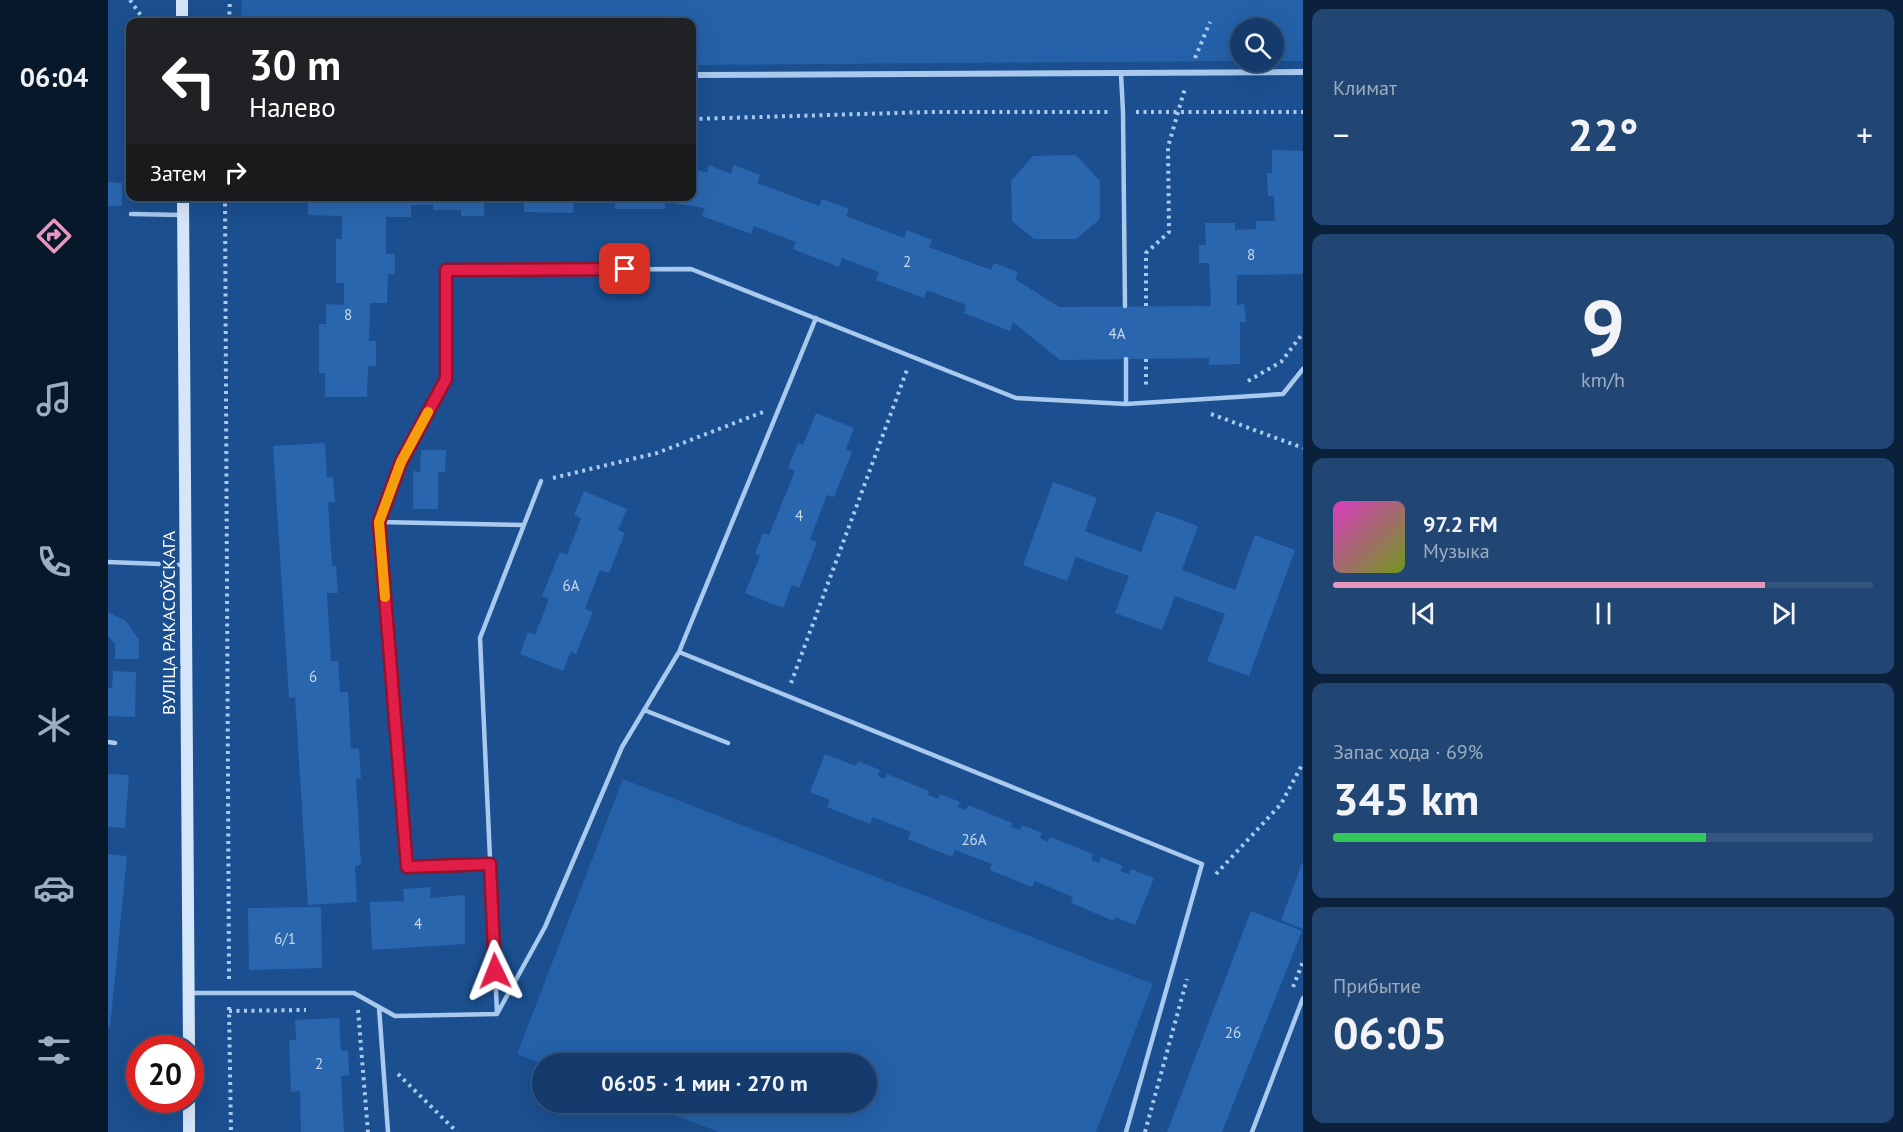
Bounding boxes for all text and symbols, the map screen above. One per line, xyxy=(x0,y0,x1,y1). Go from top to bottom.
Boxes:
map controls xyxy=(1230,18,1284,72)
button: search xyxy=(1230,18,1284,72)
text: 30 m xyxy=(249,37,341,92)
icon: left xyxy=(150,42,228,120)
text: 06:04 xyxy=(20,60,88,94)
text: Климат xyxy=(1333,75,1397,101)
text: Налево xyxy=(249,90,336,124)
text: 22° xyxy=(1568,105,1638,163)
text: − xyxy=(1333,113,1350,156)
text: + xyxy=(1856,113,1873,156)
icon: right xyxy=(219,156,252,189)
text: Затем xyxy=(150,159,207,187)
icon: directions xyxy=(33,215,75,257)
pin xyxy=(599,243,650,294)
house number: 8 xyxy=(1247,245,1255,264)
icon: arrive xyxy=(608,252,641,285)
house number: 2 xyxy=(903,252,911,271)
text: 9 xyxy=(1581,277,1625,378)
house number: 8 xyxy=(344,305,352,324)
house number: 4А xyxy=(1109,324,1126,343)
text: km/h xyxy=(1581,367,1625,393)
icon: music xyxy=(33,378,75,420)
house number: 4 xyxy=(795,506,803,525)
text: 97.2 FM xyxy=(1423,510,1498,538)
street label: ВУЛІЦА РАКАСОЎСКАГА xyxy=(157,530,180,715)
text: Музыка xyxy=(1423,538,1490,564)
icon: phone xyxy=(33,541,75,583)
house number: 6А xyxy=(563,576,580,595)
icon: previous xyxy=(1407,597,1440,630)
icon: pause xyxy=(1587,597,1620,630)
icon: next xyxy=(1767,597,1800,630)
house number: 6 xyxy=(309,667,317,686)
icon: climate xyxy=(33,704,75,746)
text: Запас хода · 69% xyxy=(1333,739,1483,765)
text: 345 km xyxy=(1333,769,1479,827)
house number: 26А xyxy=(961,830,987,849)
icon: car xyxy=(33,867,75,909)
house number: 4 xyxy=(414,914,422,933)
house number: 6/1 xyxy=(274,929,296,948)
position arrow xyxy=(463,939,527,1003)
text: Прибытие xyxy=(1333,973,1421,999)
text: 06:05 xyxy=(1333,1003,1447,1061)
house number: 26 xyxy=(1225,1023,1241,1042)
icon: filters xyxy=(33,1029,75,1071)
speed limit sign: 20 xyxy=(126,1035,204,1113)
house number: 2 xyxy=(315,1054,323,1073)
text: 06:05 · 1 мин · 270 m xyxy=(601,1069,808,1097)

